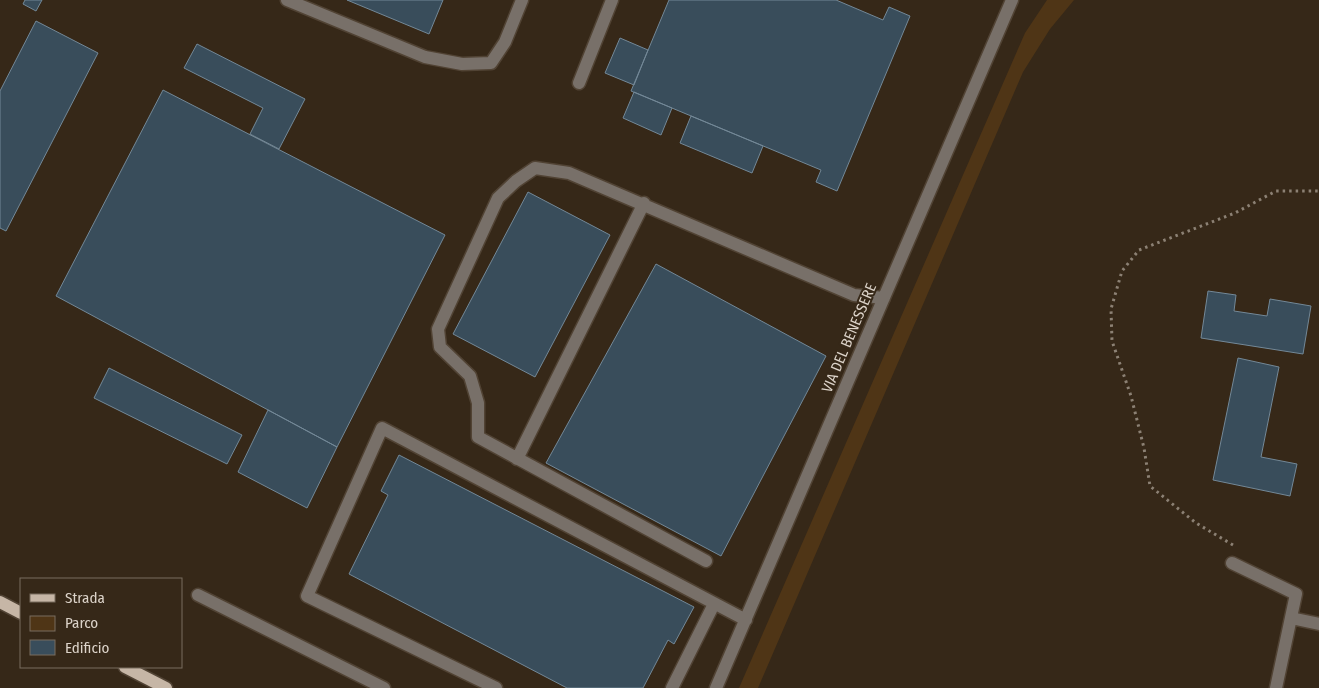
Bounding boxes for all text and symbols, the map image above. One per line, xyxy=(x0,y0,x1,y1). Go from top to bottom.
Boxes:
street label: VIA DEL BENESSERE xyxy=(818,281,880,395)
legend xyxy=(20,578,182,668)
text: Strada xyxy=(65,589,105,607)
text: Parco xyxy=(65,614,98,632)
text: Edificio xyxy=(65,639,110,657)

